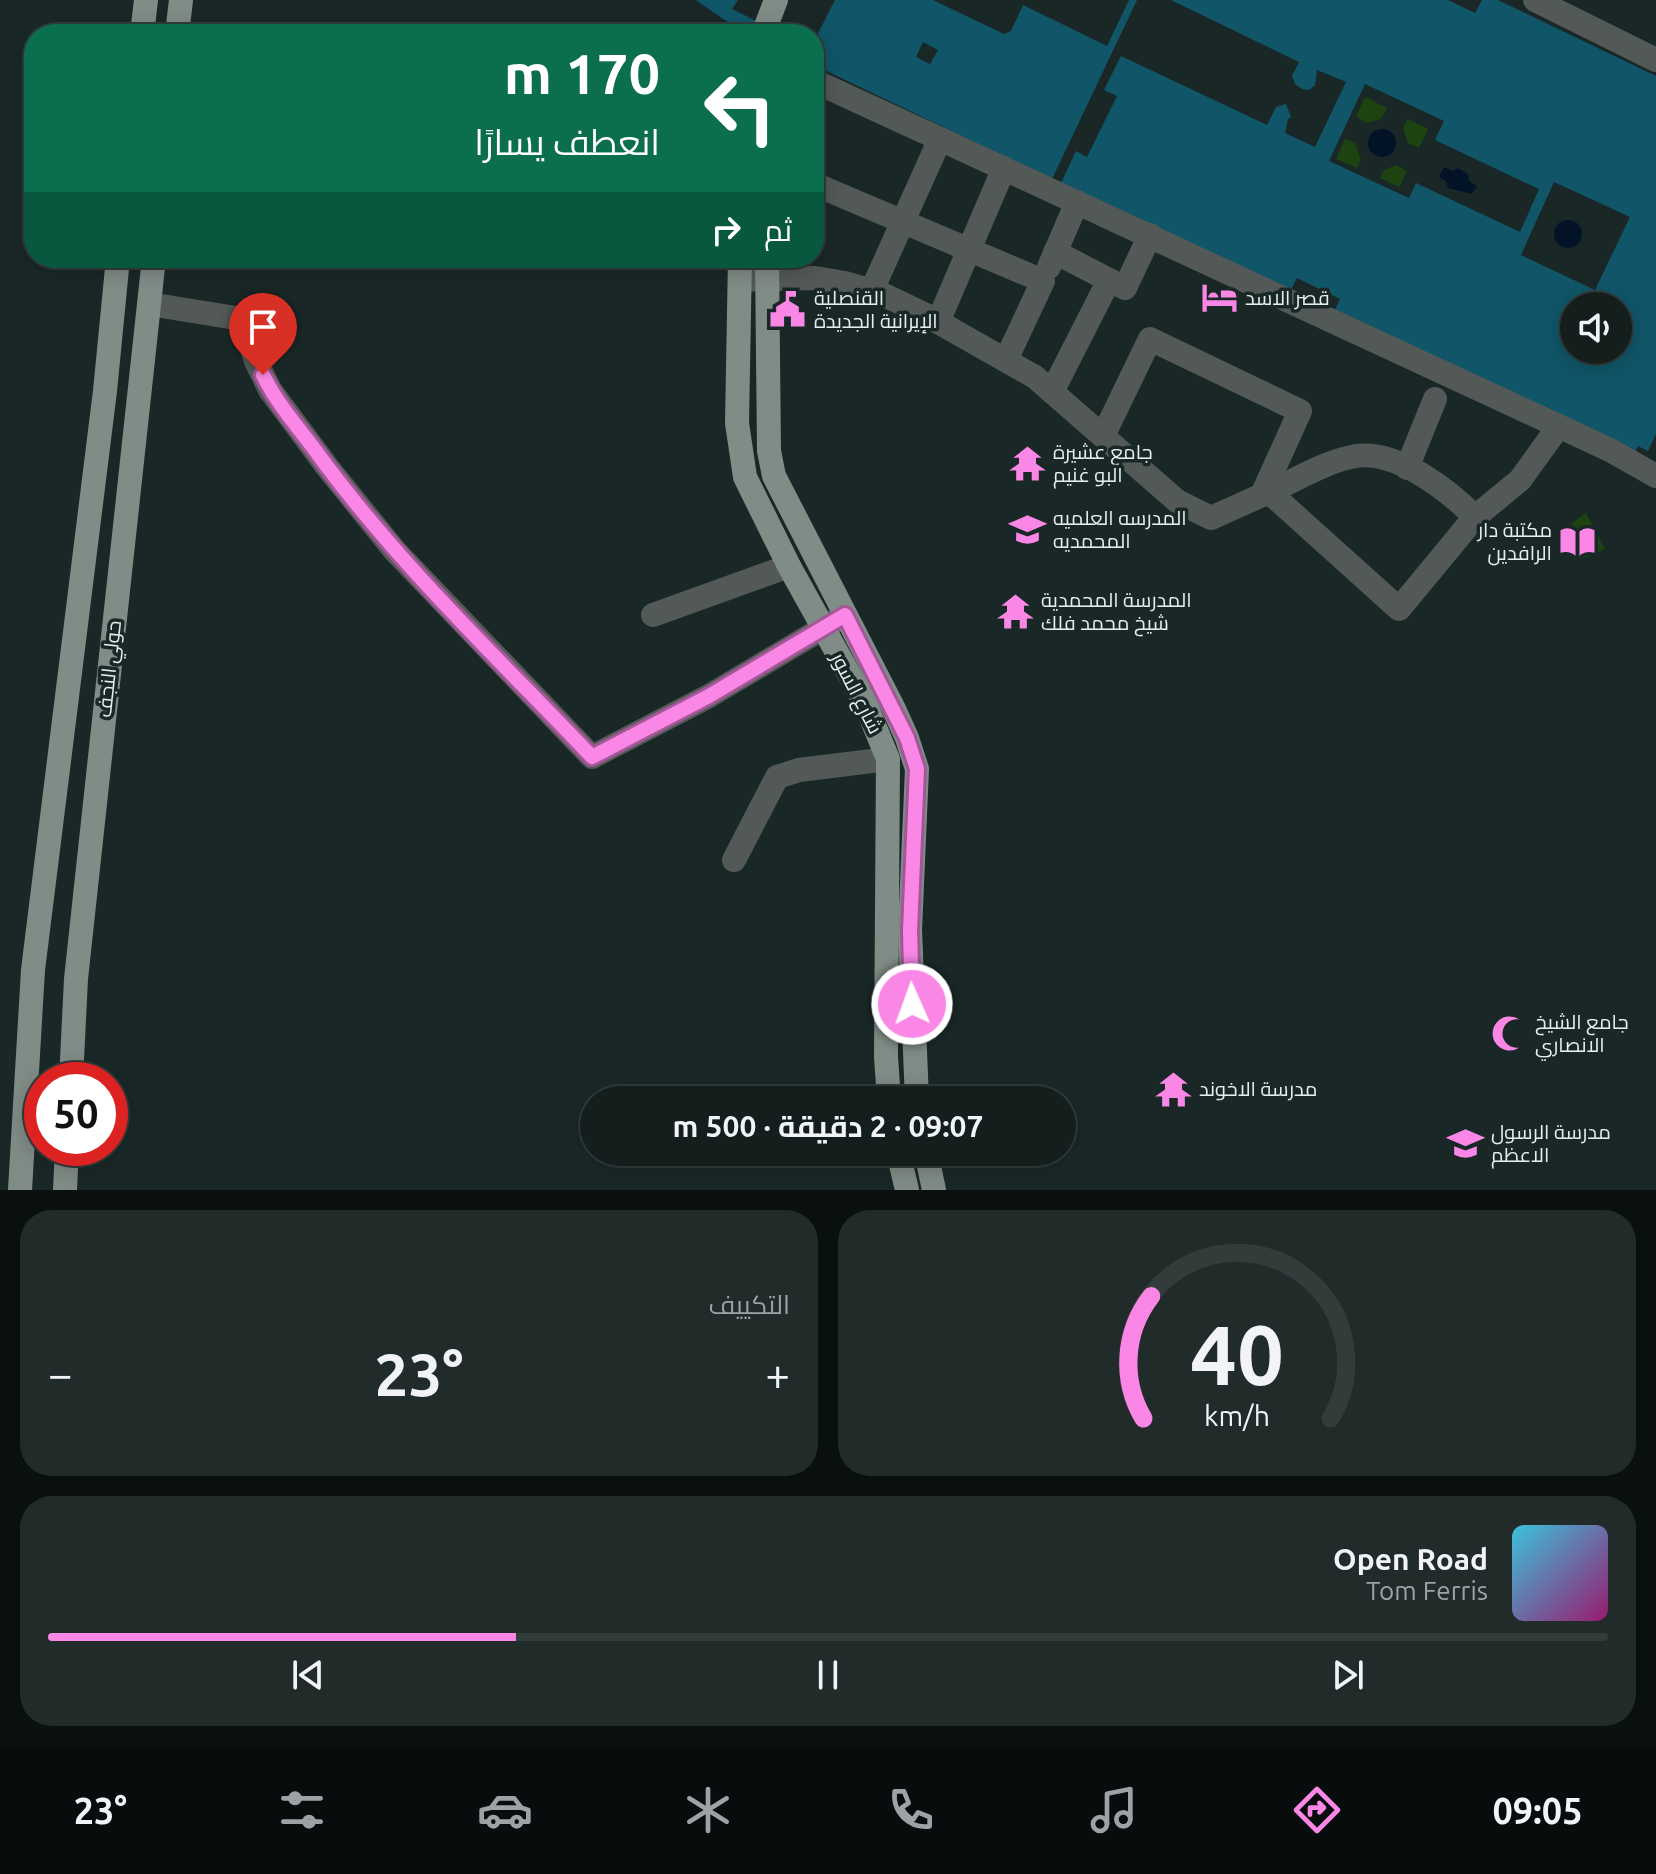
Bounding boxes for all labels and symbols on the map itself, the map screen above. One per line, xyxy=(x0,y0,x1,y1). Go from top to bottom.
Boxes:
hotel icon: قصر الاسد xyxy=(1200,279,1238,317)
place label: القنصلية الإيرانية الجديدة xyxy=(814,286,938,334)
place label: قصر الاسد xyxy=(1245,286,1330,310)
public building icon: القنصلية الإيرانية الجديدة xyxy=(769,290,807,328)
pin xyxy=(229,293,297,375)
place label: جامع عشيرة البو غنيم xyxy=(1053,440,1153,489)
temple icon: جامع عشيرة البو غنيم xyxy=(1008,445,1046,483)
place label: المدرسه العلمیه المحمدیه xyxy=(1053,506,1187,552)
school or university icon: المدرسه العلمیه المحمدیه xyxy=(1008,511,1046,549)
place label: مكتبة دار الرافدين xyxy=(1477,518,1552,566)
library icon: مكتبة دار الرافدين xyxy=(1559,522,1597,560)
place label: المدرسة المحمدية شيخ محمد فلك xyxy=(1041,588,1192,637)
temple icon: المدرسة المحمدية شيخ محمد فلك xyxy=(996,592,1034,630)
street label: حولي النجف xyxy=(92,619,130,719)
street label: شارع السور xyxy=(824,647,888,739)
position arrow xyxy=(870,962,954,1046)
place label: جامع الشيخ الانصاري xyxy=(1535,1010,1629,1061)
mosque icon: جامع الشيخ الانصاري xyxy=(1490,1015,1528,1053)
speed limit sign: 50 xyxy=(24,1062,128,1166)
temple icon: مدرسة الاخوند xyxy=(1154,1070,1192,1108)
place label: مدرسة الاخوند xyxy=(1199,1077,1317,1101)
place label: مدرسة الرسول الاعظم xyxy=(1491,1120,1611,1169)
school or university icon: مدرسة الرسول الاعظم xyxy=(1446,1125,1484,1163)

